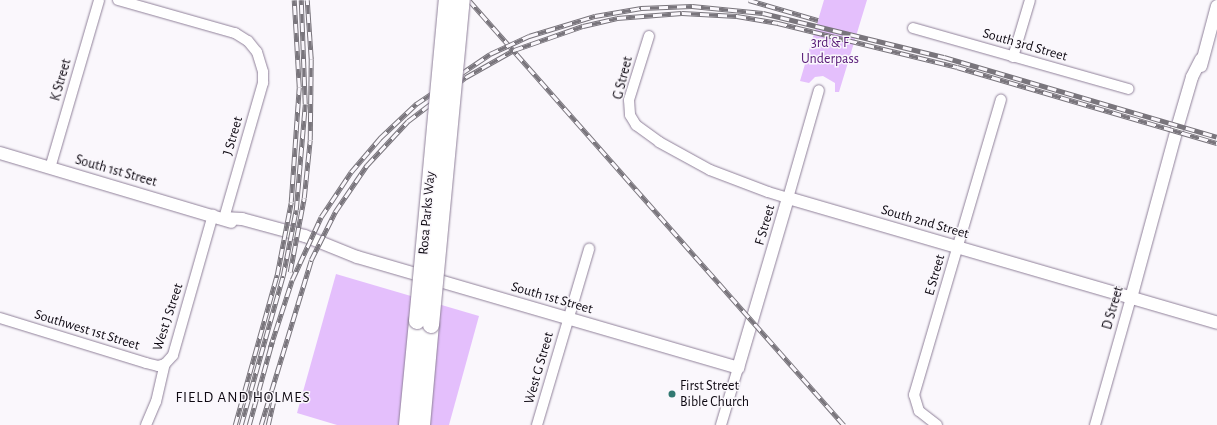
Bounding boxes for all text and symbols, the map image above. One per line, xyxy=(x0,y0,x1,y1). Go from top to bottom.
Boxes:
street label: South 3rd Street xyxy=(981,25,1069,65)
park label: 3rd & F Underpass xyxy=(801,35,859,68)
street label: G Street xyxy=(610,55,636,101)
street label: K Street xyxy=(47,57,75,103)
street label: J Street xyxy=(219,115,247,157)
street label: South 1st Street xyxy=(73,151,159,191)
street label: Rosa Parks Way xyxy=(415,171,439,255)
street label: South 2nd Street xyxy=(879,201,971,243)
street label: F Street xyxy=(751,203,779,247)
street label: E Street xyxy=(921,252,949,298)
street label: South 1st Street xyxy=(509,278,595,318)
street label: West J Street xyxy=(149,281,187,353)
street label: D Street xyxy=(1099,284,1127,332)
street label: Southwest 1st Street xyxy=(32,306,142,354)
street label: West G Street xyxy=(521,330,557,406)
place label: First Street Bible Church xyxy=(680,378,749,410)
district label: FIELD AND HOLMES xyxy=(175,389,311,407)
marker: First Street Bible Church xyxy=(667,389,677,399)

